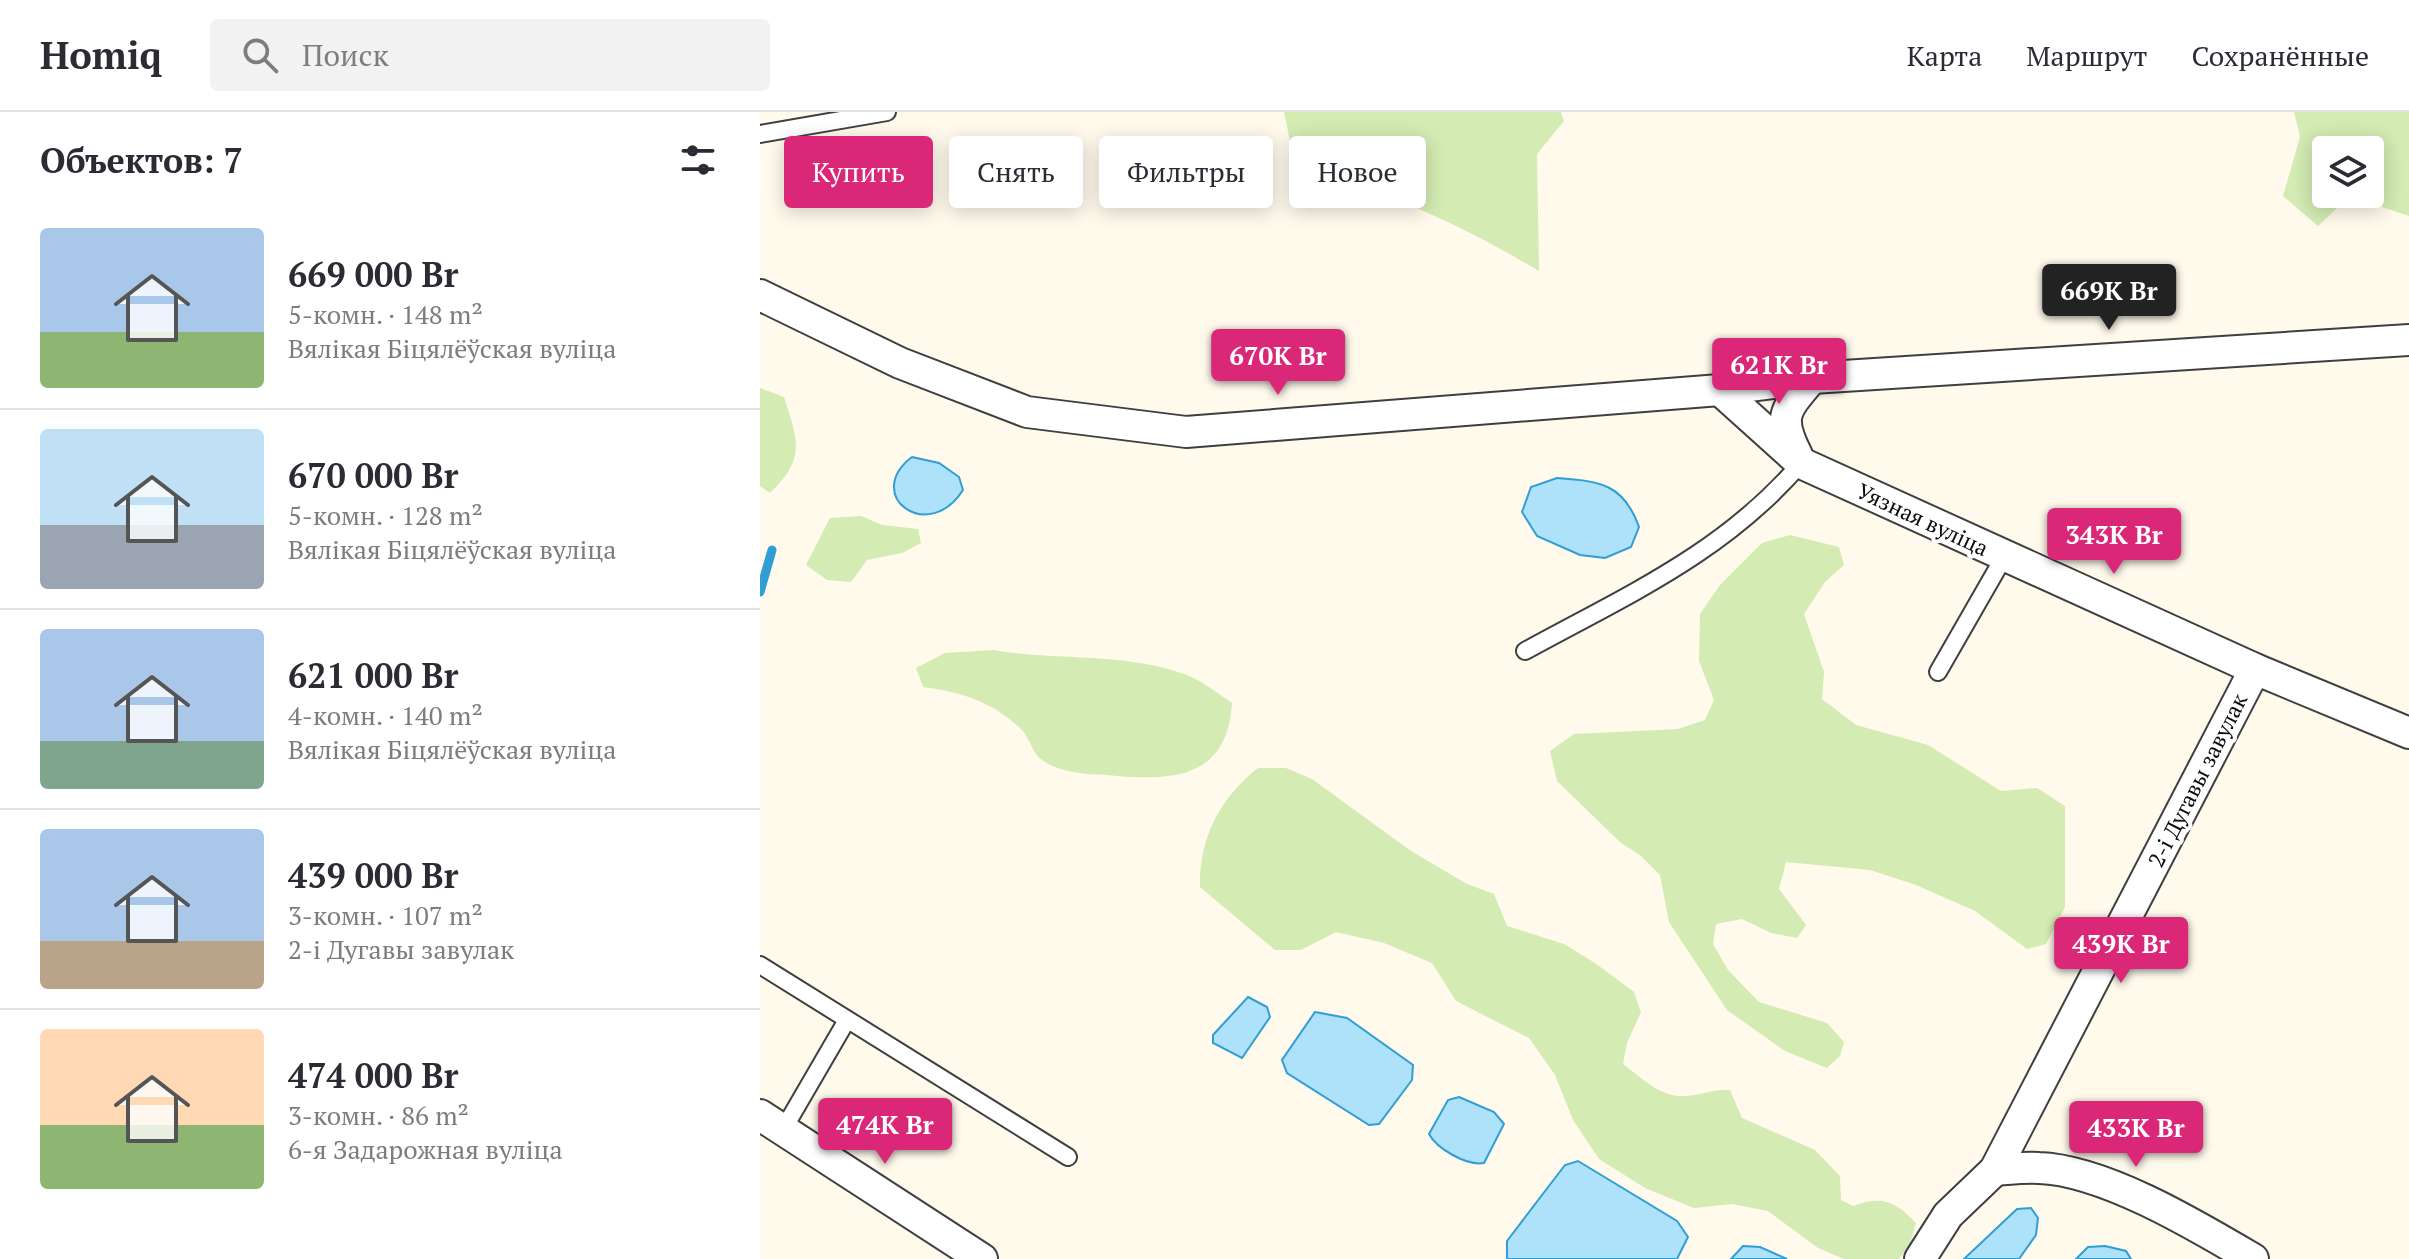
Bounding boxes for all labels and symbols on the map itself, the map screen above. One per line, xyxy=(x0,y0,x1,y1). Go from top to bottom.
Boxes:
pin: 669K Br xyxy=(2035,264,2183,332)
pin: 670K Br xyxy=(1204,329,1352,397)
pin: 621K Br xyxy=(1705,338,1853,406)
street label: Уязная вуліца xyxy=(1853,476,1993,562)
pin: 343K Br xyxy=(2040,508,2188,576)
street label: 2-і Дугавы завулак xyxy=(2141,688,2253,872)
pin: 439K Br xyxy=(2047,917,2195,985)
pin: 474K Br xyxy=(811,1098,959,1166)
pin: 433K Br xyxy=(2062,1101,2210,1169)

